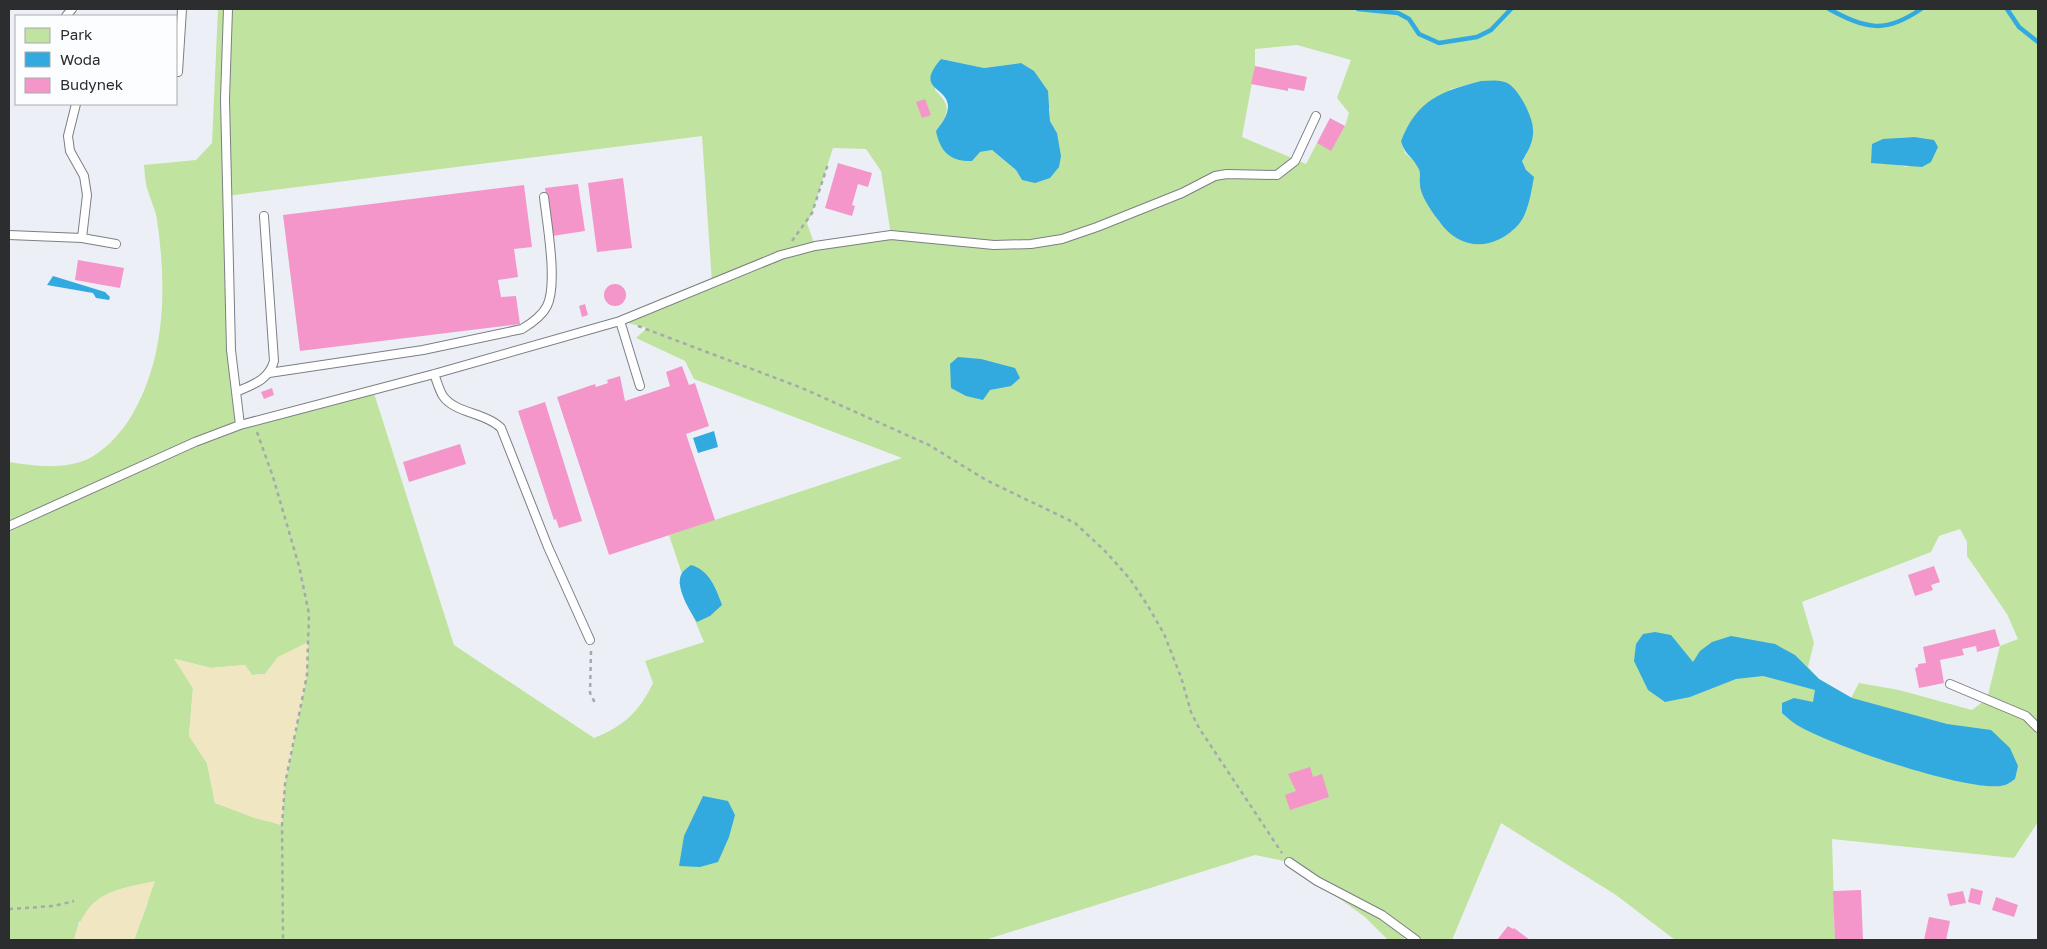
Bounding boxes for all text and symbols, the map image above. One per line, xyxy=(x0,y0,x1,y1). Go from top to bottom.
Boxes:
legend xyxy=(15,15,178,105)
text: Park xyxy=(60,25,93,43)
text: Woda xyxy=(60,50,101,68)
text: Budynek xyxy=(60,75,124,93)

